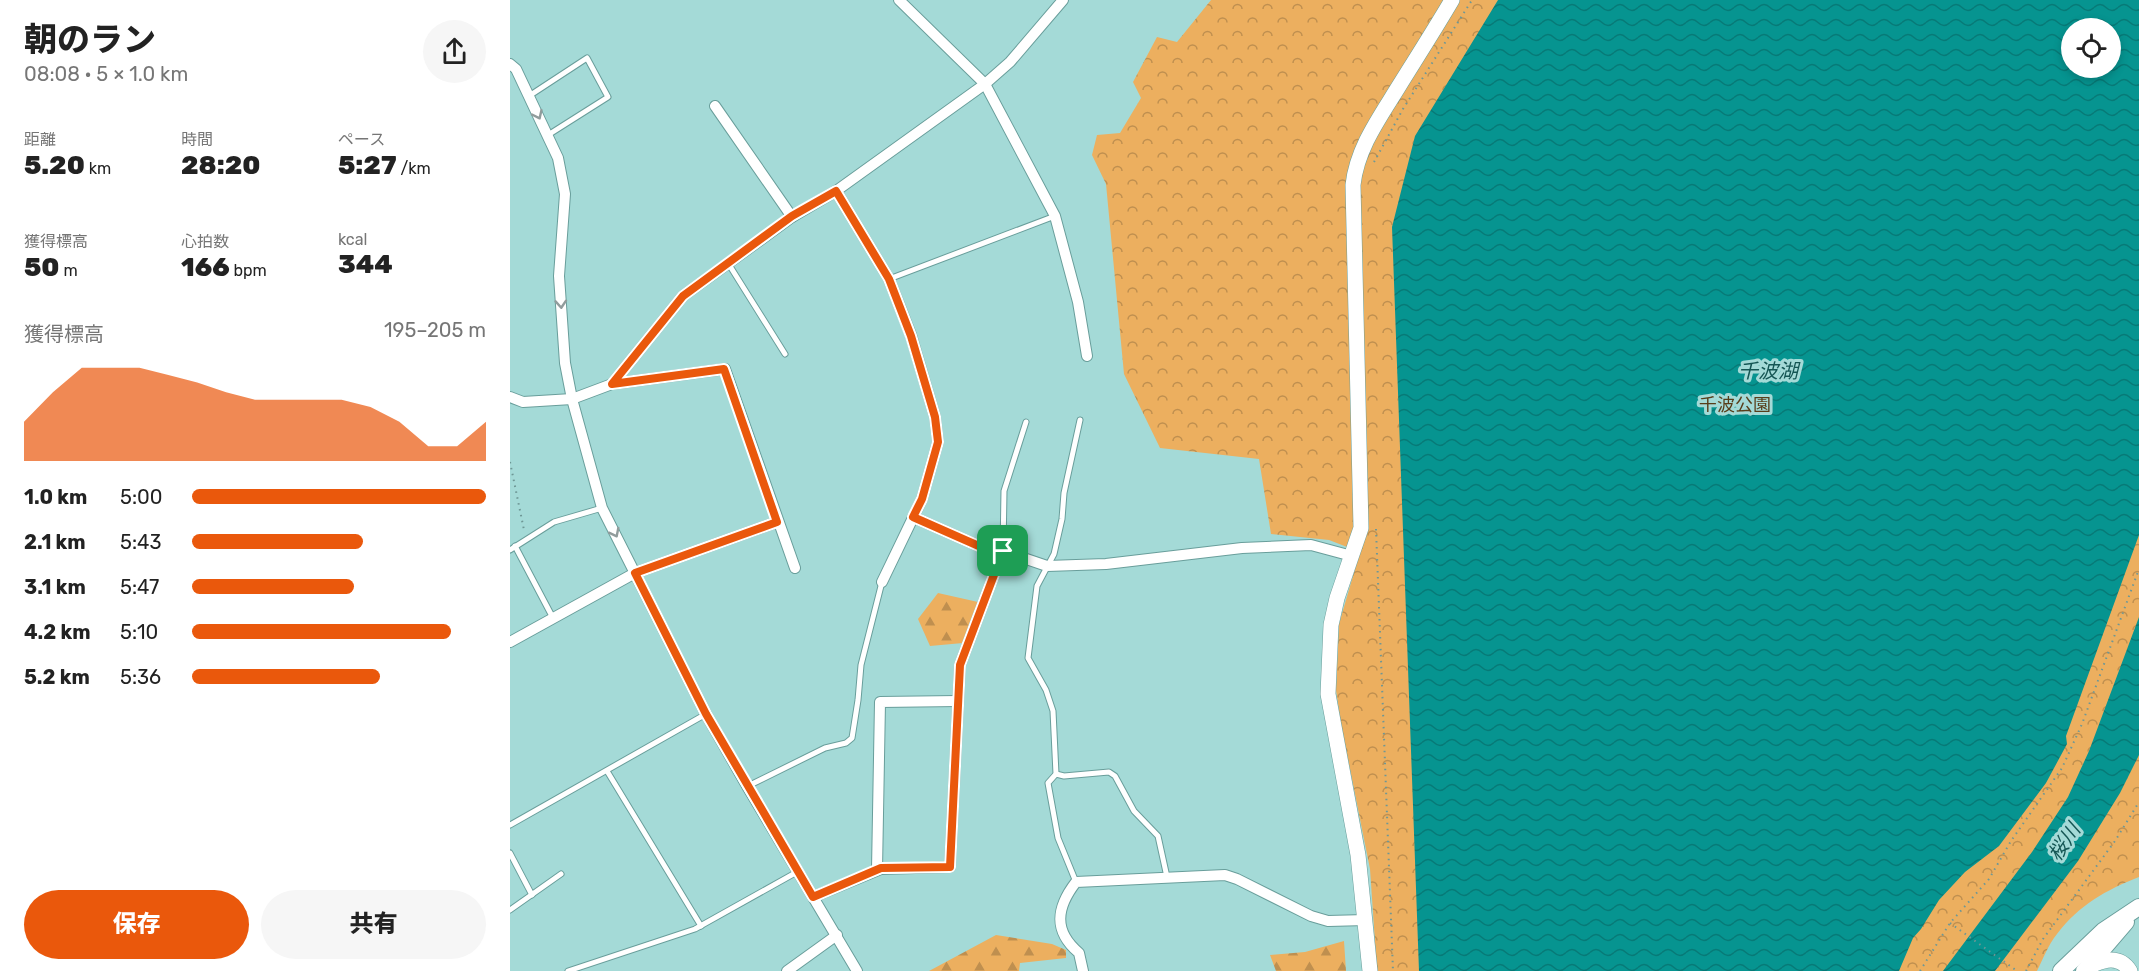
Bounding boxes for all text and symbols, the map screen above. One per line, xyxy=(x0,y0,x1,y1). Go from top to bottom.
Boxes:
map controls xyxy=(2061,18,2121,78)
button: locate xyxy=(2061,18,2121,78)
text: 朝のラン xyxy=(24,20,156,59)
button: share xyxy=(423,20,486,83)
text: 08:08 · 5 × 1.0 km xyxy=(24,62,188,86)
one-way arrow xyxy=(530,108,542,119)
text: 距離 xyxy=(24,130,56,149)
text: 時間 xyxy=(181,130,213,149)
text: ペース xyxy=(338,130,385,149)
text: 5.20 xyxy=(24,150,85,181)
text: 28:20 xyxy=(181,150,260,181)
text: 5:27 xyxy=(338,150,397,181)
text: km xyxy=(85,159,111,178)
text: /km xyxy=(397,159,431,178)
text: kcal xyxy=(338,230,367,249)
text: 獲得標高 xyxy=(24,232,88,251)
text: 心拍数 xyxy=(181,232,229,251)
text: 344 xyxy=(338,249,393,280)
text: 50 xyxy=(24,252,60,283)
text: 166 xyxy=(181,252,230,283)
text: m xyxy=(60,261,78,280)
text: bpm xyxy=(230,261,267,280)
one-way arrow xyxy=(554,300,567,309)
text: 195–205 m xyxy=(384,318,486,342)
text: 獲得標高 xyxy=(24,322,104,346)
water label: 千波湖 xyxy=(1738,359,1801,383)
park label: 千波公園 xyxy=(1699,394,1771,416)
text: 1.0 km xyxy=(24,485,87,509)
text: 5:00 xyxy=(120,485,162,509)
pin xyxy=(977,525,1028,576)
one-way arrow xyxy=(608,527,619,537)
text: 2.1 km xyxy=(24,530,86,554)
text: 5:43 xyxy=(120,530,161,554)
icon: arrive xyxy=(986,534,1019,567)
text: 3.1 km xyxy=(24,575,86,599)
text: 5:47 xyxy=(120,575,159,599)
text: 4.2 km xyxy=(24,620,90,644)
text: 5:10 xyxy=(120,620,158,644)
text: 5.2 km xyxy=(24,665,90,689)
text: 5:36 xyxy=(120,665,161,689)
water label: 桜川 xyxy=(2043,817,2086,865)
button: 保存 xyxy=(24,890,249,959)
button: 共有 xyxy=(261,890,486,959)

